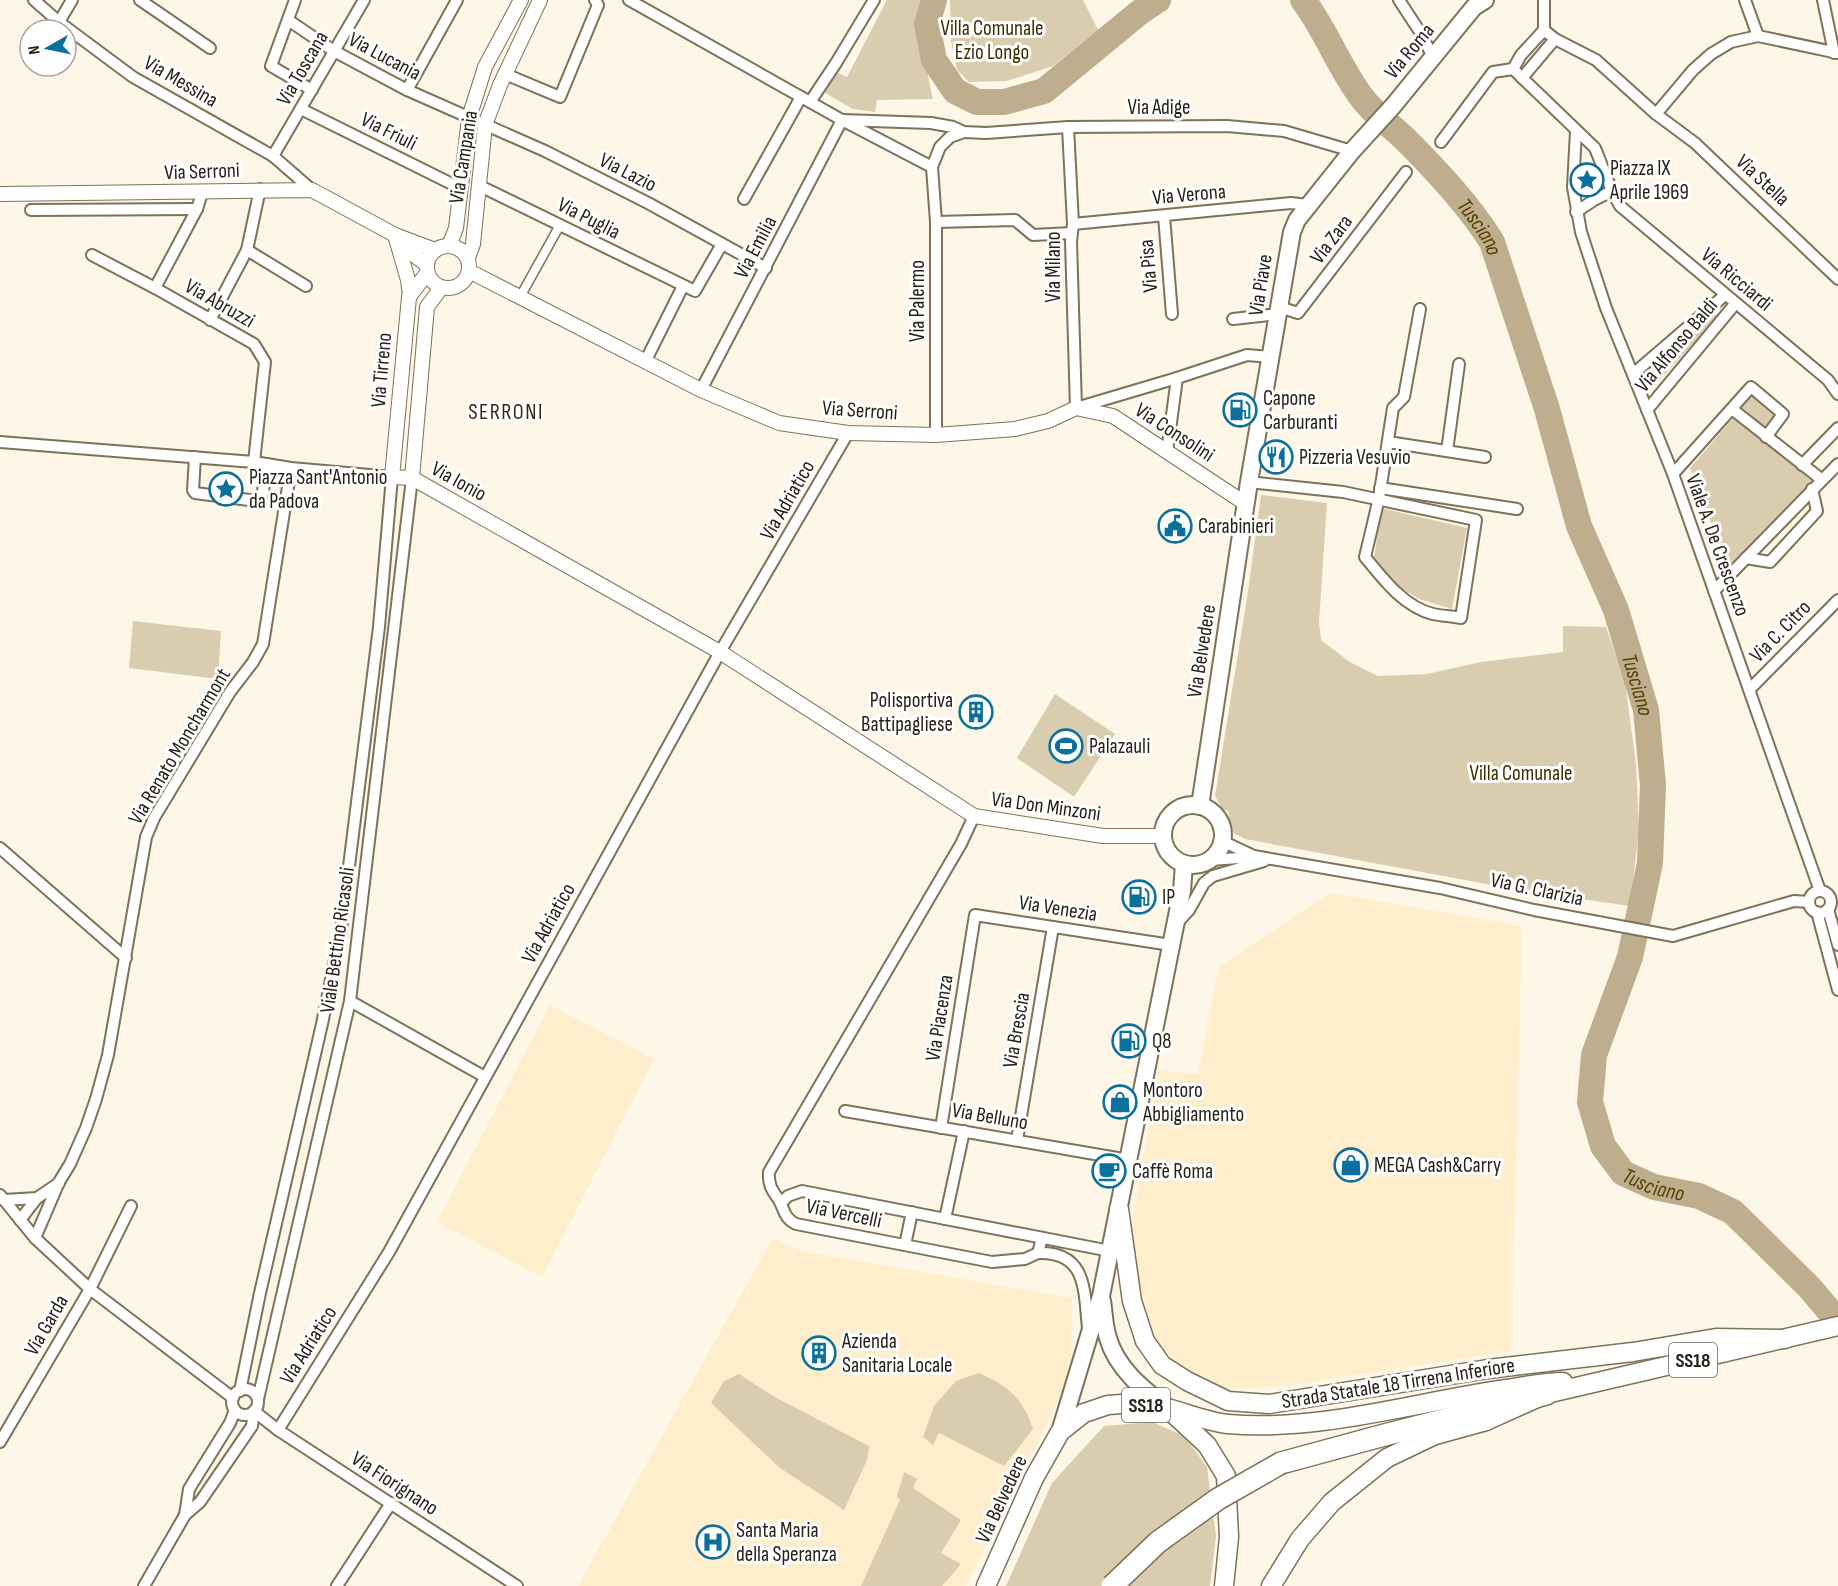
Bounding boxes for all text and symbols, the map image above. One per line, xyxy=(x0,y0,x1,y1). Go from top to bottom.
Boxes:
park label: Villa Comunale Ezio Longo xyxy=(941,16,1043,65)
north arrow xyxy=(18,18,78,78)
street label: Via Roma xyxy=(1379,19,1440,84)
street label: Via Toscana xyxy=(271,27,334,110)
street label: Via Lucania xyxy=(344,27,425,86)
text: N xyxy=(25,44,45,56)
street label: Via Messina xyxy=(139,50,222,113)
street label: Via Adige xyxy=(1128,95,1190,120)
street label: Via Friuli xyxy=(357,107,421,156)
street label: Via Campania xyxy=(444,109,483,205)
street label: Via Lazio xyxy=(595,148,661,197)
street label: Via Stella xyxy=(1731,149,1795,211)
place label: Piazza IX Aprile 1969 xyxy=(1609,156,1689,205)
street label: Via Serroni xyxy=(164,158,240,185)
place icon: Piazza IX Aprile 1969 xyxy=(1569,162,1605,198)
street label: Via Verona xyxy=(1151,179,1227,210)
street label: Via Puglia xyxy=(553,192,624,245)
water label: Tusciano xyxy=(1451,193,1507,259)
street label: Via Zara xyxy=(1305,210,1358,269)
street label: Via Emilia xyxy=(729,212,782,283)
street label: Via Milano xyxy=(1041,232,1066,302)
street label: Via Pisa xyxy=(1134,238,1163,293)
street label: Via Ricciardi xyxy=(1696,242,1777,316)
street label: Via Piave xyxy=(1243,253,1278,318)
street label: Via Palermo xyxy=(905,260,930,342)
street label: Via Abruzzi xyxy=(180,273,259,333)
street label: Via Alfonso Baldi xyxy=(1630,293,1723,397)
street label: Via Tirreno xyxy=(366,332,397,409)
place label: Capone Carburanti xyxy=(1263,386,1338,435)
fuel station icon: Capone Carburanti xyxy=(1222,392,1258,428)
street label: Via Serroni xyxy=(821,395,899,426)
street label: Via Consolini xyxy=(1130,397,1219,467)
district label: SERRONI xyxy=(468,399,544,426)
restaurant icon: Pizzeria Vesuvio xyxy=(1258,439,1294,475)
place label: Pizzeria Vesuvio xyxy=(1299,445,1411,470)
street label: Via Ionio xyxy=(427,456,491,507)
street label: Via Adriatico xyxy=(755,456,820,544)
place label: Piazza Sant'Antonio da Padova xyxy=(249,465,387,514)
place icon: Piazza Sant'Antonio da Padova xyxy=(208,471,244,507)
street label: Viale A. De Crescenzo xyxy=(1680,471,1755,620)
public building icon: Carabinieri xyxy=(1157,508,1193,544)
place label: Carabinieri xyxy=(1198,514,1274,539)
street label: Via C. Citro xyxy=(1745,595,1816,668)
street label: Via Belvedere xyxy=(1182,603,1221,700)
water label: Tusciano xyxy=(1615,651,1658,717)
street label: Via Renato Moncharmont xyxy=(123,664,236,829)
place label: Polisportiva Battipagliese xyxy=(861,688,953,737)
building icon: Polisportiva Battipagliese xyxy=(958,694,994,730)
sports icon: Palazauli xyxy=(1048,728,1084,764)
place label: Palazauli xyxy=(1089,734,1150,759)
park label: Villa Comunale xyxy=(1470,761,1572,786)
street label: Via Don Minzoni xyxy=(990,786,1102,827)
street label: Viale Bettino Ricasoli xyxy=(315,866,360,1015)
street label: Via G. Clarizia xyxy=(1488,867,1586,912)
street label: Via Adriatico xyxy=(516,879,581,968)
fuel station icon: IP xyxy=(1121,879,1157,915)
place label: IP xyxy=(1162,885,1175,910)
street label: Via Venezia xyxy=(1017,890,1099,927)
street label: Via Piacenza xyxy=(920,973,959,1063)
street label: Via Brescia xyxy=(998,990,1035,1070)
fuel station icon: Q8 xyxy=(1111,1023,1147,1059)
place label: Q8 xyxy=(1152,1029,1172,1054)
place label: Montoro Abbigliamento xyxy=(1142,1078,1244,1127)
shop icon: Montoro Abbigliamento xyxy=(1102,1084,1138,1120)
street label: Via Belluno xyxy=(950,1098,1030,1135)
shop icon: MEGA Cash&Carry xyxy=(1333,1147,1369,1183)
cafe icon: Caffè Roma xyxy=(1091,1153,1127,1189)
place label: MEGA Cash&Carry xyxy=(1374,1153,1501,1178)
place label: Caffè Roma xyxy=(1132,1159,1213,1184)
water label: Tusciano xyxy=(1618,1163,1687,1208)
street label: Via Vercelli xyxy=(804,1193,884,1234)
street label: Via Garda xyxy=(19,1291,74,1360)
street label: Via Adriatico xyxy=(275,1301,342,1389)
place label: Azienda Sanitaria Locale xyxy=(841,1329,953,1378)
building icon: Azienda Sanitaria Locale xyxy=(801,1335,837,1371)
road number: SS18 xyxy=(1669,1343,1717,1377)
street label: Strada Statale 18 Tirrena Inferiore xyxy=(1280,1353,1516,1414)
road number: SS18 xyxy=(1122,1388,1170,1422)
street label: Via Fiorignano xyxy=(347,1446,443,1521)
street label: Via Belvedere xyxy=(970,1451,1033,1547)
place label: Santa Maria della Speranza xyxy=(736,1518,837,1567)
hospital icon: Santa Maria della Speranza xyxy=(695,1524,731,1560)

